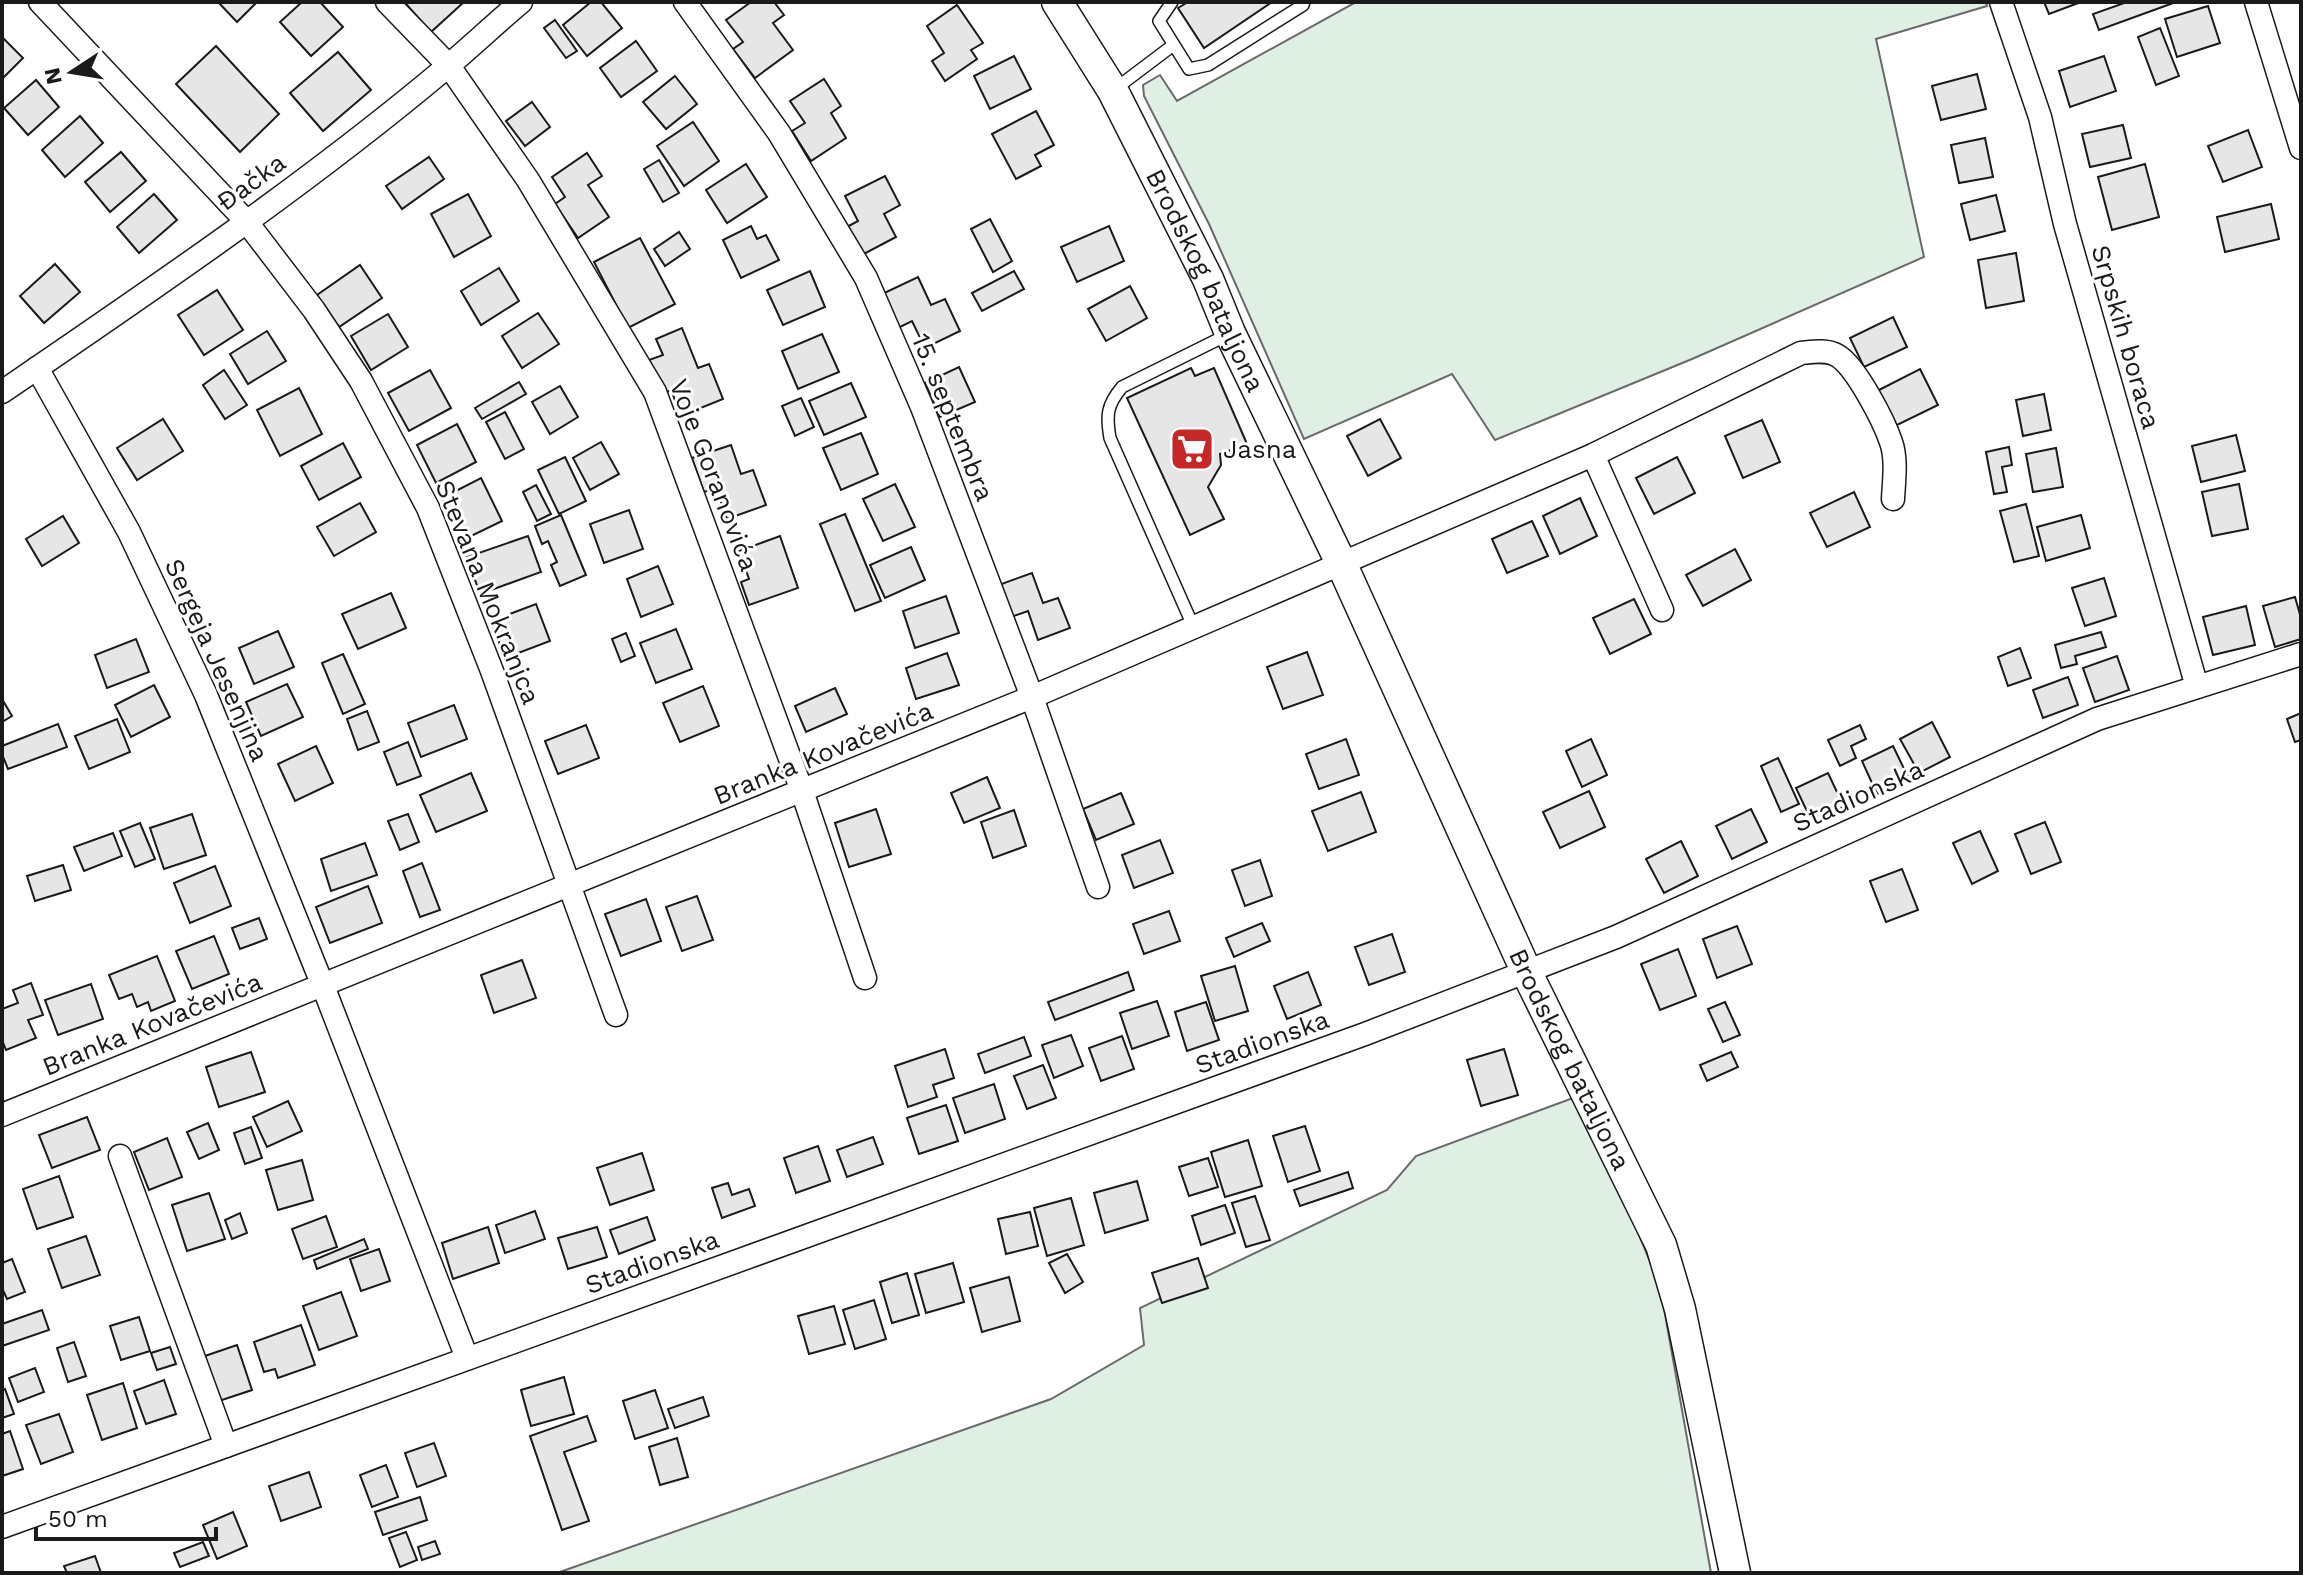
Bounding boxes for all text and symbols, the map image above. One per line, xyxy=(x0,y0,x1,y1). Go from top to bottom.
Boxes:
north arrow xyxy=(32,32,112,112)
text: N xyxy=(39,65,67,87)
street label: Đačka xyxy=(211,147,291,217)
street label: Brodskog bataljona xyxy=(1140,164,1271,397)
street label: Srpskih boraca xyxy=(2085,242,2167,433)
street label: 15. septembra xyxy=(906,329,1000,505)
street label: Voje Goranovića xyxy=(664,375,764,575)
supermarket icon: Jasna xyxy=(1168,425,1216,473)
place label: Jasna xyxy=(1223,434,1297,464)
street label: Stevana Mokranjca xyxy=(429,476,547,709)
street label: Sergeja Jesenjina xyxy=(159,554,275,766)
street label: Branka Kovačevića xyxy=(709,695,937,811)
street label: Stadionska xyxy=(1788,754,1928,838)
street label: Brodskog bataljona xyxy=(1503,944,1637,1175)
street label: Branka Kovačevića xyxy=(38,966,266,1082)
street label: Stadionska xyxy=(1191,1004,1333,1080)
street label: Stadionska xyxy=(581,1224,723,1300)
scale bar xyxy=(36,1491,216,1541)
text: 50 m xyxy=(48,1505,108,1533)

